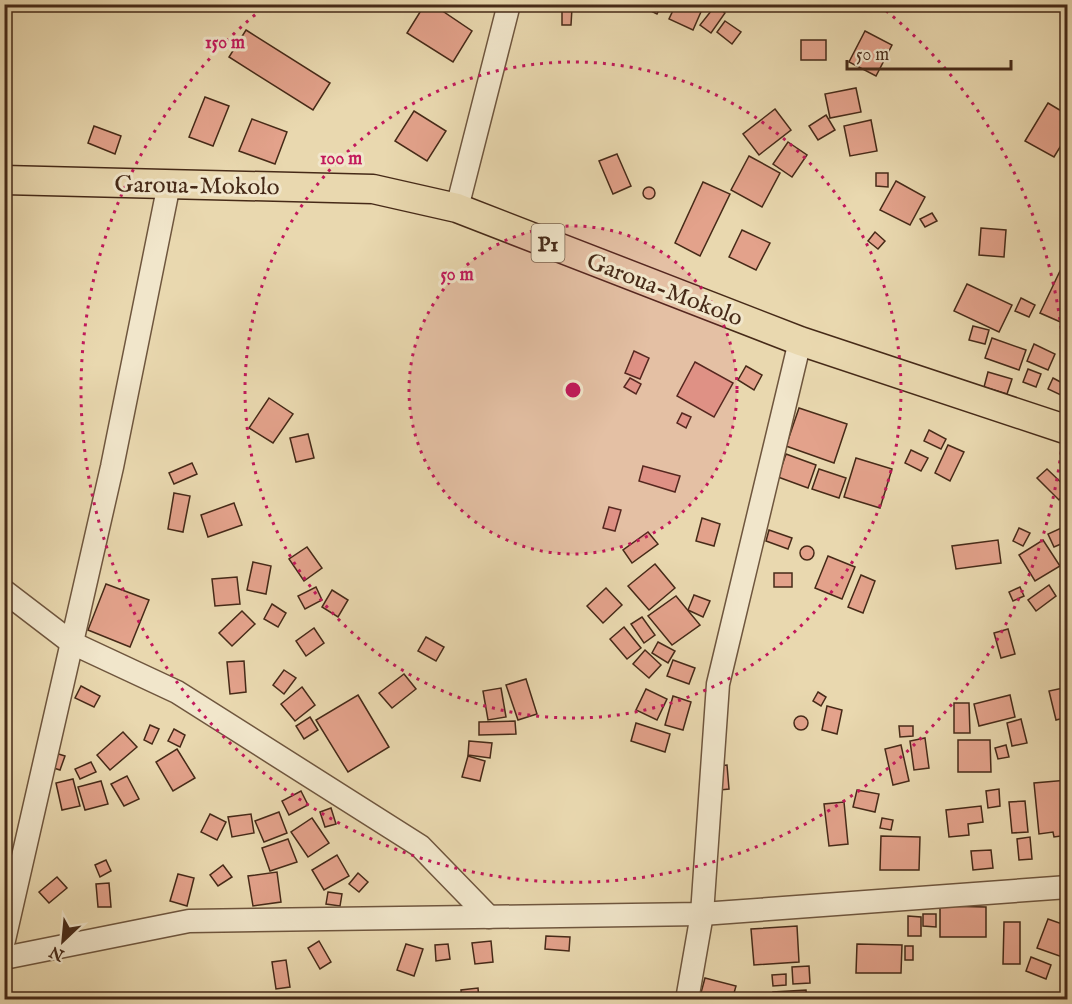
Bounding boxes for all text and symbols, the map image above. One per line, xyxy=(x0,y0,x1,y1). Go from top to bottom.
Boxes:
text: 150 m xyxy=(205,32,245,55)
scale bar xyxy=(847,33,1010,71)
text: 50 m xyxy=(856,44,889,67)
text: 100 m xyxy=(320,148,362,171)
street label: Garoua-Mokolo xyxy=(114,170,280,203)
road number: P1 xyxy=(532,224,564,262)
street label: Garoua-Mokolo xyxy=(582,246,747,334)
text: 50 m xyxy=(440,264,474,287)
centre of rings xyxy=(563,380,583,400)
north arrow xyxy=(33,911,93,971)
text: N xyxy=(47,941,69,965)

